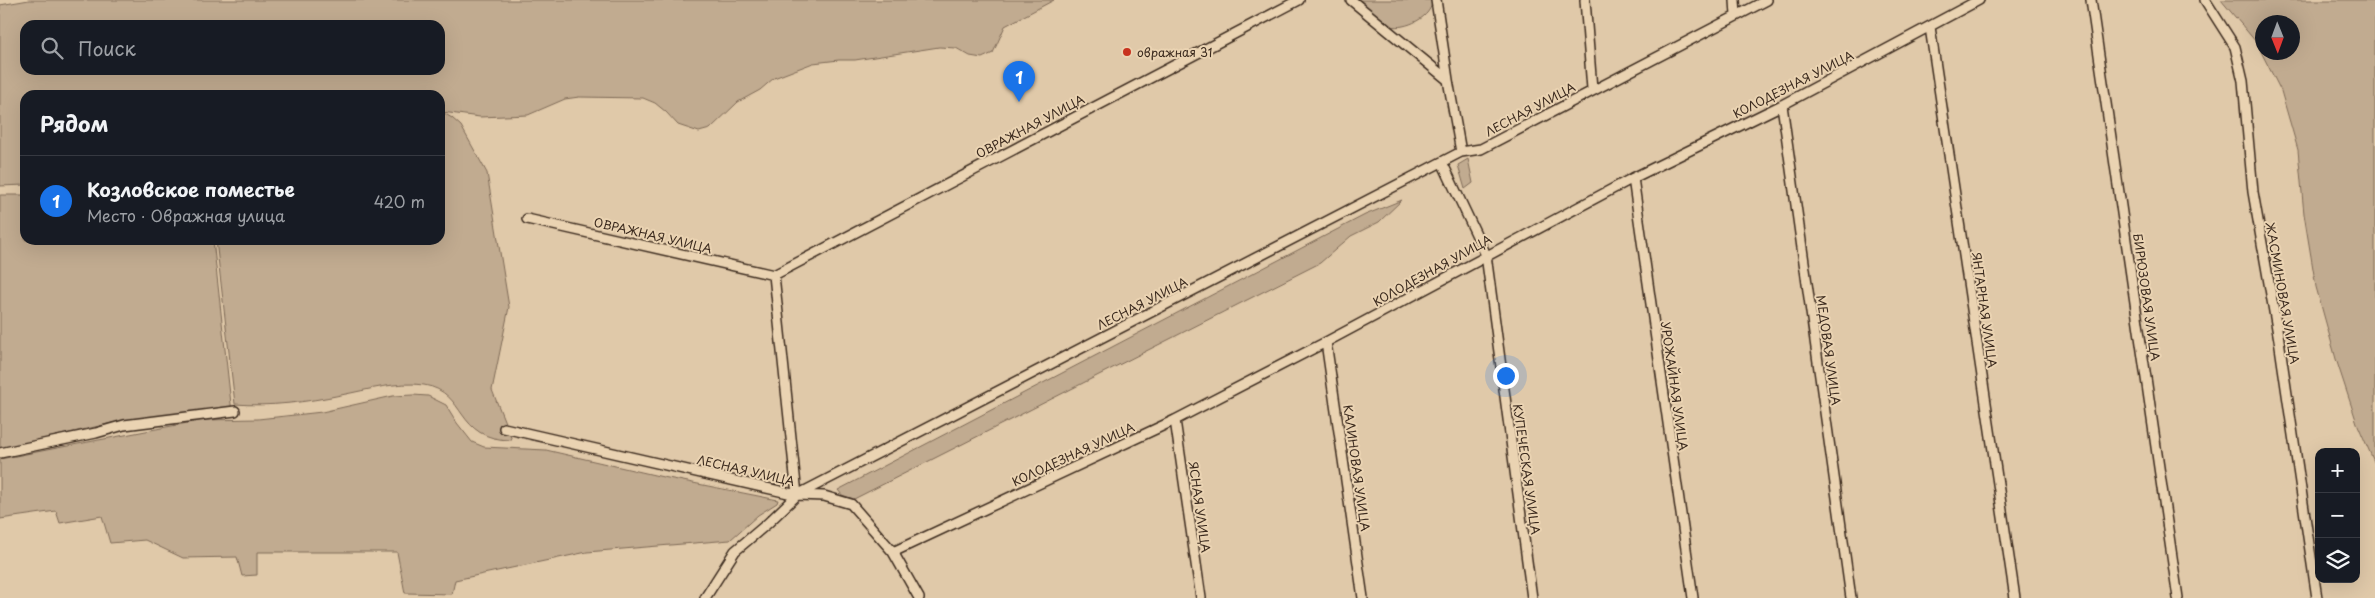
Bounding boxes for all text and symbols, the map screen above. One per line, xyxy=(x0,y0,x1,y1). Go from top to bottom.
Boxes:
north arrow xyxy=(2255,15,2300,60)
search box xyxy=(20,20,445,75)
icon: search xyxy=(38,34,66,62)
text: Поиск xyxy=(78,34,136,62)
place label: овражная 31 xyxy=(1137,43,1213,61)
marker: овражная 31 xyxy=(1121,46,1133,58)
street label: КОЛОДЕЗНАЯ УЛИЦА xyxy=(1730,46,1856,122)
pin: 1 xyxy=(1003,61,1035,102)
street label: ЛЕСНАЯ УЛИЦА xyxy=(1482,78,1578,140)
street label: ОВРАЖНАЯ УЛИЦА xyxy=(972,90,1088,162)
text: Рядом xyxy=(40,107,108,139)
text: Козловское поместье xyxy=(87,175,295,203)
text: 1 xyxy=(52,189,60,213)
text: 420 m xyxy=(374,189,425,213)
text: Место · Овражная улица xyxy=(87,203,285,227)
street label: ОВРАЖНАЯ УЛИЦА xyxy=(592,213,714,257)
street label: ЖАСМИНОВАЯ УЛИЦА xyxy=(2262,221,2304,365)
street label: КОЛОДЕЗНАЯ УЛИЦА xyxy=(1369,230,1495,310)
street label: БИРЮЗОВАЯ УЛИЦА xyxy=(2129,232,2165,362)
street label: ЯНТАРНАЯ УЛИЦА xyxy=(1968,251,2002,369)
street label: ЛЕСНАЯ УЛИЦА xyxy=(1093,272,1191,334)
street label: МЕДОВАЯ УЛИЦА xyxy=(1812,294,1846,406)
street label: УРОЖАЙНАЯ УЛИЦА xyxy=(1657,320,1693,452)
your location xyxy=(1493,363,1519,389)
street label: КУПЕЧЕСКАЯ УЛИЦА xyxy=(1509,402,1545,536)
street label: КАЛИНОВАЯ УЛИЦА xyxy=(1339,404,1375,532)
street label: КОЛОДЕЗНАЯ УЛИЦА xyxy=(1009,418,1137,490)
map controls xyxy=(2315,448,2360,583)
button: + xyxy=(2315,448,2360,493)
street label: ЛЕСНАЯ УЛИЦА xyxy=(695,450,797,490)
street label: ЯСНАЯ УЛИЦА xyxy=(1185,460,1215,554)
button: − xyxy=(2315,493,2360,538)
button: layers xyxy=(2315,538,2360,583)

